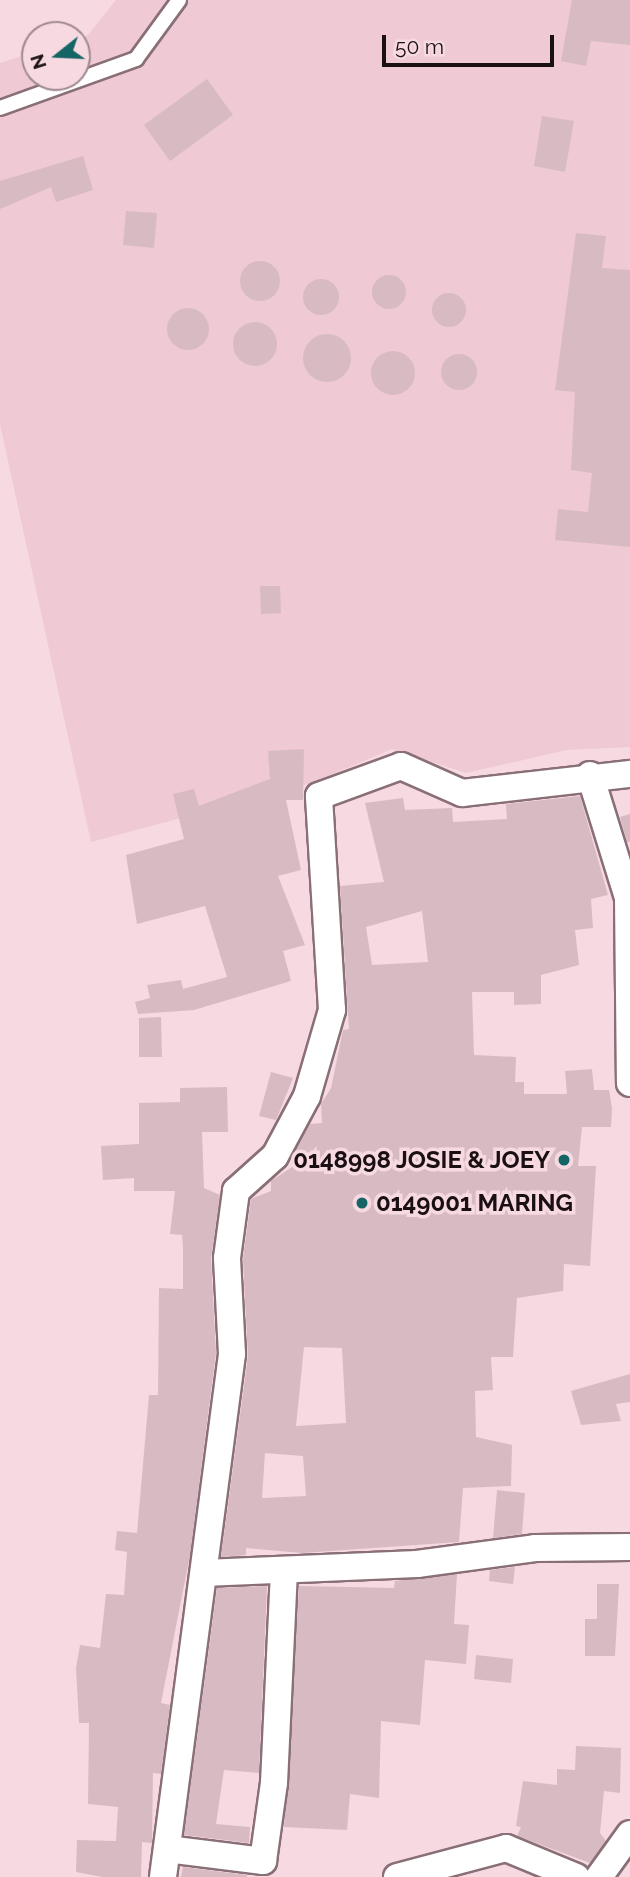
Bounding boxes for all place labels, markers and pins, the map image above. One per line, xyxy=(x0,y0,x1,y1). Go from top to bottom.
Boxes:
place label: 0148998 JOSIE & JOEY xyxy=(292,1146,550,1174)
marker: 0148998 JOSIE & JOEY xyxy=(556,1152,572,1168)
place label: 0149001 MARING xyxy=(376,1189,573,1217)
marker: 0149001 MARING xyxy=(354,1195,370,1211)

